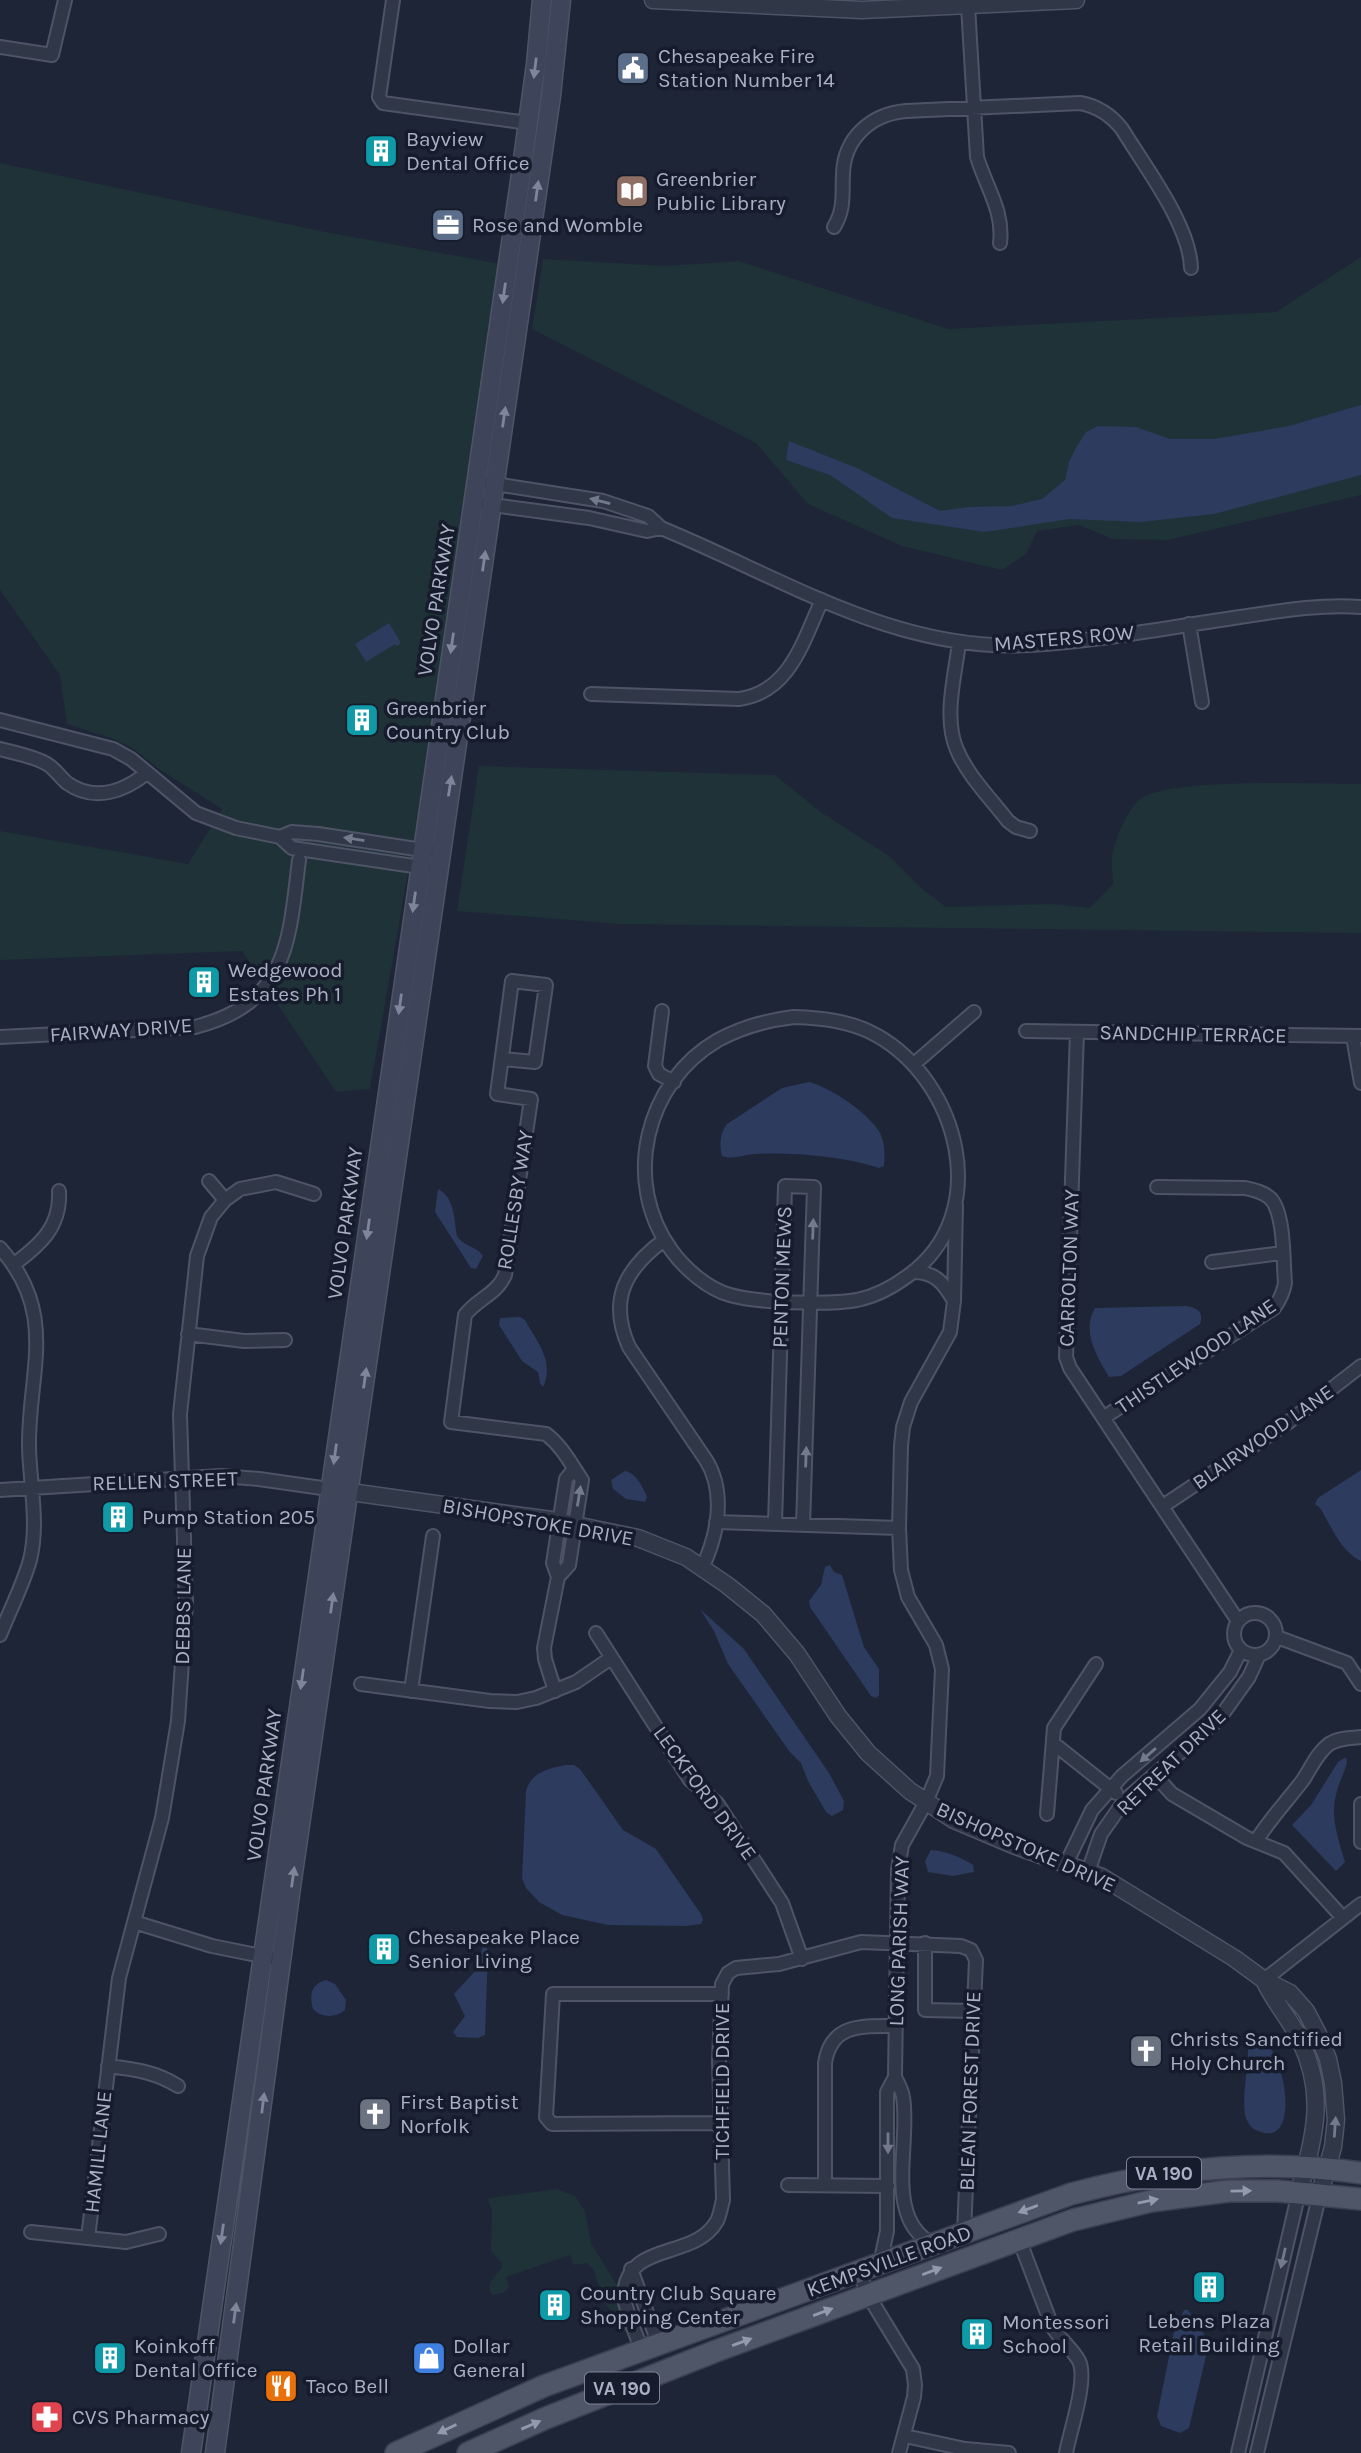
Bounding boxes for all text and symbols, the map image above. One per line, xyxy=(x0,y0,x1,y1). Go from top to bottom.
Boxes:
place label: Chesapeake Fire Station Number 14 xyxy=(658,44,835,92)
public building icon: Chesapeake Fire Station Number 14 xyxy=(614,49,652,87)
one-way arrow xyxy=(530,57,541,79)
place label: Bayview Dental Office xyxy=(406,127,529,175)
building icon: Bayview Dental Office xyxy=(362,132,400,170)
place label: Greenbrier Public Library xyxy=(656,167,786,215)
library icon: Greenbrier Public Library xyxy=(613,172,651,210)
one-way arrow xyxy=(532,180,543,202)
office icon: Rose and Womble xyxy=(429,206,467,244)
place label: Rose and Womble xyxy=(472,213,643,237)
one-way arrow xyxy=(498,282,509,304)
one-way arrow xyxy=(499,405,510,427)
one-way arrow xyxy=(589,495,611,506)
street label: VOLVO PARKWAY xyxy=(412,522,460,678)
one-way arrow xyxy=(478,549,489,571)
street label: MASTERS ROW xyxy=(993,620,1135,656)
one-way arrow xyxy=(447,632,458,654)
place label: Greenbrier Country Club xyxy=(386,696,510,744)
building icon: Greenbrier Country Club xyxy=(343,701,381,739)
one-way arrow xyxy=(445,774,456,796)
one-way arrow xyxy=(343,833,365,844)
one-way arrow xyxy=(409,891,420,913)
place label: Wedgewood Estates Ph 1 xyxy=(228,958,343,1006)
building icon: Wedgewood Estates Ph 1 xyxy=(185,963,223,1001)
one-way arrow xyxy=(394,993,405,1015)
street label: FAIRWAY DRIVE xyxy=(49,1013,193,1047)
street label: SANDCHIP TERRACE xyxy=(1099,1020,1287,1048)
street label: ROLLESBY WAY xyxy=(492,1128,538,1272)
street label: VOLVO PARKWAY xyxy=(322,1145,368,1301)
street label: CARROLTON WAY xyxy=(1054,1188,1084,1347)
street label: PENTON MEWS xyxy=(768,1205,796,1349)
one-way arrow xyxy=(362,1218,373,1240)
one-way arrow xyxy=(807,1218,818,1240)
street label: THISTLEWOOD LANE xyxy=(1111,1293,1281,1419)
one-way arrow xyxy=(359,1367,370,1389)
street label: BLAIRWOOD LANE xyxy=(1188,1379,1338,1495)
one-way arrow xyxy=(329,1443,340,1465)
one-way arrow xyxy=(800,1445,811,1467)
street label: RELLEN STREET xyxy=(92,1466,239,1496)
one-way arrow xyxy=(574,1484,585,1506)
street label: BISHOPSTOKE DRIVE xyxy=(441,1493,635,1551)
building icon: Pump Station 205 xyxy=(99,1498,137,1536)
place label: Pump Station 205 xyxy=(142,1505,315,1529)
street label: DEBBS LANE xyxy=(170,1547,196,1665)
one-way arrow xyxy=(327,1592,338,1614)
one-way arrow xyxy=(297,1669,308,1691)
street label: RETREAT DRIVE xyxy=(1111,1704,1231,1820)
street label: VOLVO PARKWAY xyxy=(241,1707,287,1863)
street label: LECKFORD DRIVE xyxy=(648,1721,762,1865)
one-way arrow xyxy=(1139,1747,1157,1762)
street label: BISHOPSTOKE DRIVE xyxy=(933,1797,1119,1897)
street label: LONG PARISH WAY xyxy=(884,1855,914,2027)
one-way arrow xyxy=(287,1866,298,1888)
place label: Chesapeake Place Senior Living xyxy=(408,1925,580,1973)
building icon: Chesapeake Place Senior Living xyxy=(365,1930,403,1968)
street label: BLEAN FOREST DRIVE xyxy=(955,1991,985,2191)
street label: TICHFIELD DRIVE xyxy=(710,2003,734,2159)
place label: Christs Sanctified Holy Church xyxy=(1170,2027,1343,2075)
church icon: Christs Sanctified Holy Church xyxy=(1127,2032,1165,2070)
street label: HAMILL LANE xyxy=(80,2090,116,2214)
place label: First Baptist Norfolk xyxy=(400,2090,519,2138)
one-way arrow xyxy=(257,2091,268,2113)
church icon: First Baptist Norfolk xyxy=(356,2095,394,2133)
one-way arrow xyxy=(1330,2116,1341,2138)
one-way arrow xyxy=(882,2132,894,2154)
road number: VA 190 xyxy=(1127,2158,1201,2188)
one-way arrow xyxy=(1230,2185,1252,2196)
one-way arrow xyxy=(1137,2196,1159,2207)
one-way arrow xyxy=(1017,2204,1038,2215)
street label: KEMPSVILLE ROAD xyxy=(804,2220,974,2302)
one-way arrow xyxy=(216,2223,227,2245)
one-way arrow xyxy=(1277,2247,1288,2269)
one-way arrow xyxy=(921,2265,942,2276)
building icon: Lebens Plaza Retail Building xyxy=(1190,2268,1228,2306)
place label: Country Club Square Shopping Center xyxy=(580,2281,777,2329)
building icon: Country Club Square Shopping Center xyxy=(536,2286,574,2324)
one-way arrow xyxy=(230,2302,241,2324)
one-way arrow xyxy=(812,2306,833,2317)
place label: Lebens Plaza Retail Building xyxy=(1138,2309,1280,2357)
place label: Montessori School xyxy=(1002,2310,1110,2358)
building icon: Montessori School xyxy=(958,2315,996,2353)
place label: Koinkoff Dental Office xyxy=(134,2334,257,2382)
place label: Dollar General xyxy=(453,2334,526,2382)
one-way arrow xyxy=(732,2336,753,2347)
building icon: Koinkoff Dental Office xyxy=(91,2339,129,2377)
shop icon: Dollar General xyxy=(410,2339,448,2377)
restaurant icon: Taco Bell xyxy=(262,2367,300,2405)
road number: VA 190 xyxy=(585,2372,659,2404)
place label: Taco Bell xyxy=(306,2374,389,2398)
pharmacy icon: CVS Pharmacy xyxy=(28,2398,66,2436)
place label: CVS Pharmacy xyxy=(72,2405,210,2429)
one-way arrow xyxy=(520,2419,541,2430)
one-way arrow xyxy=(437,2423,457,2435)

